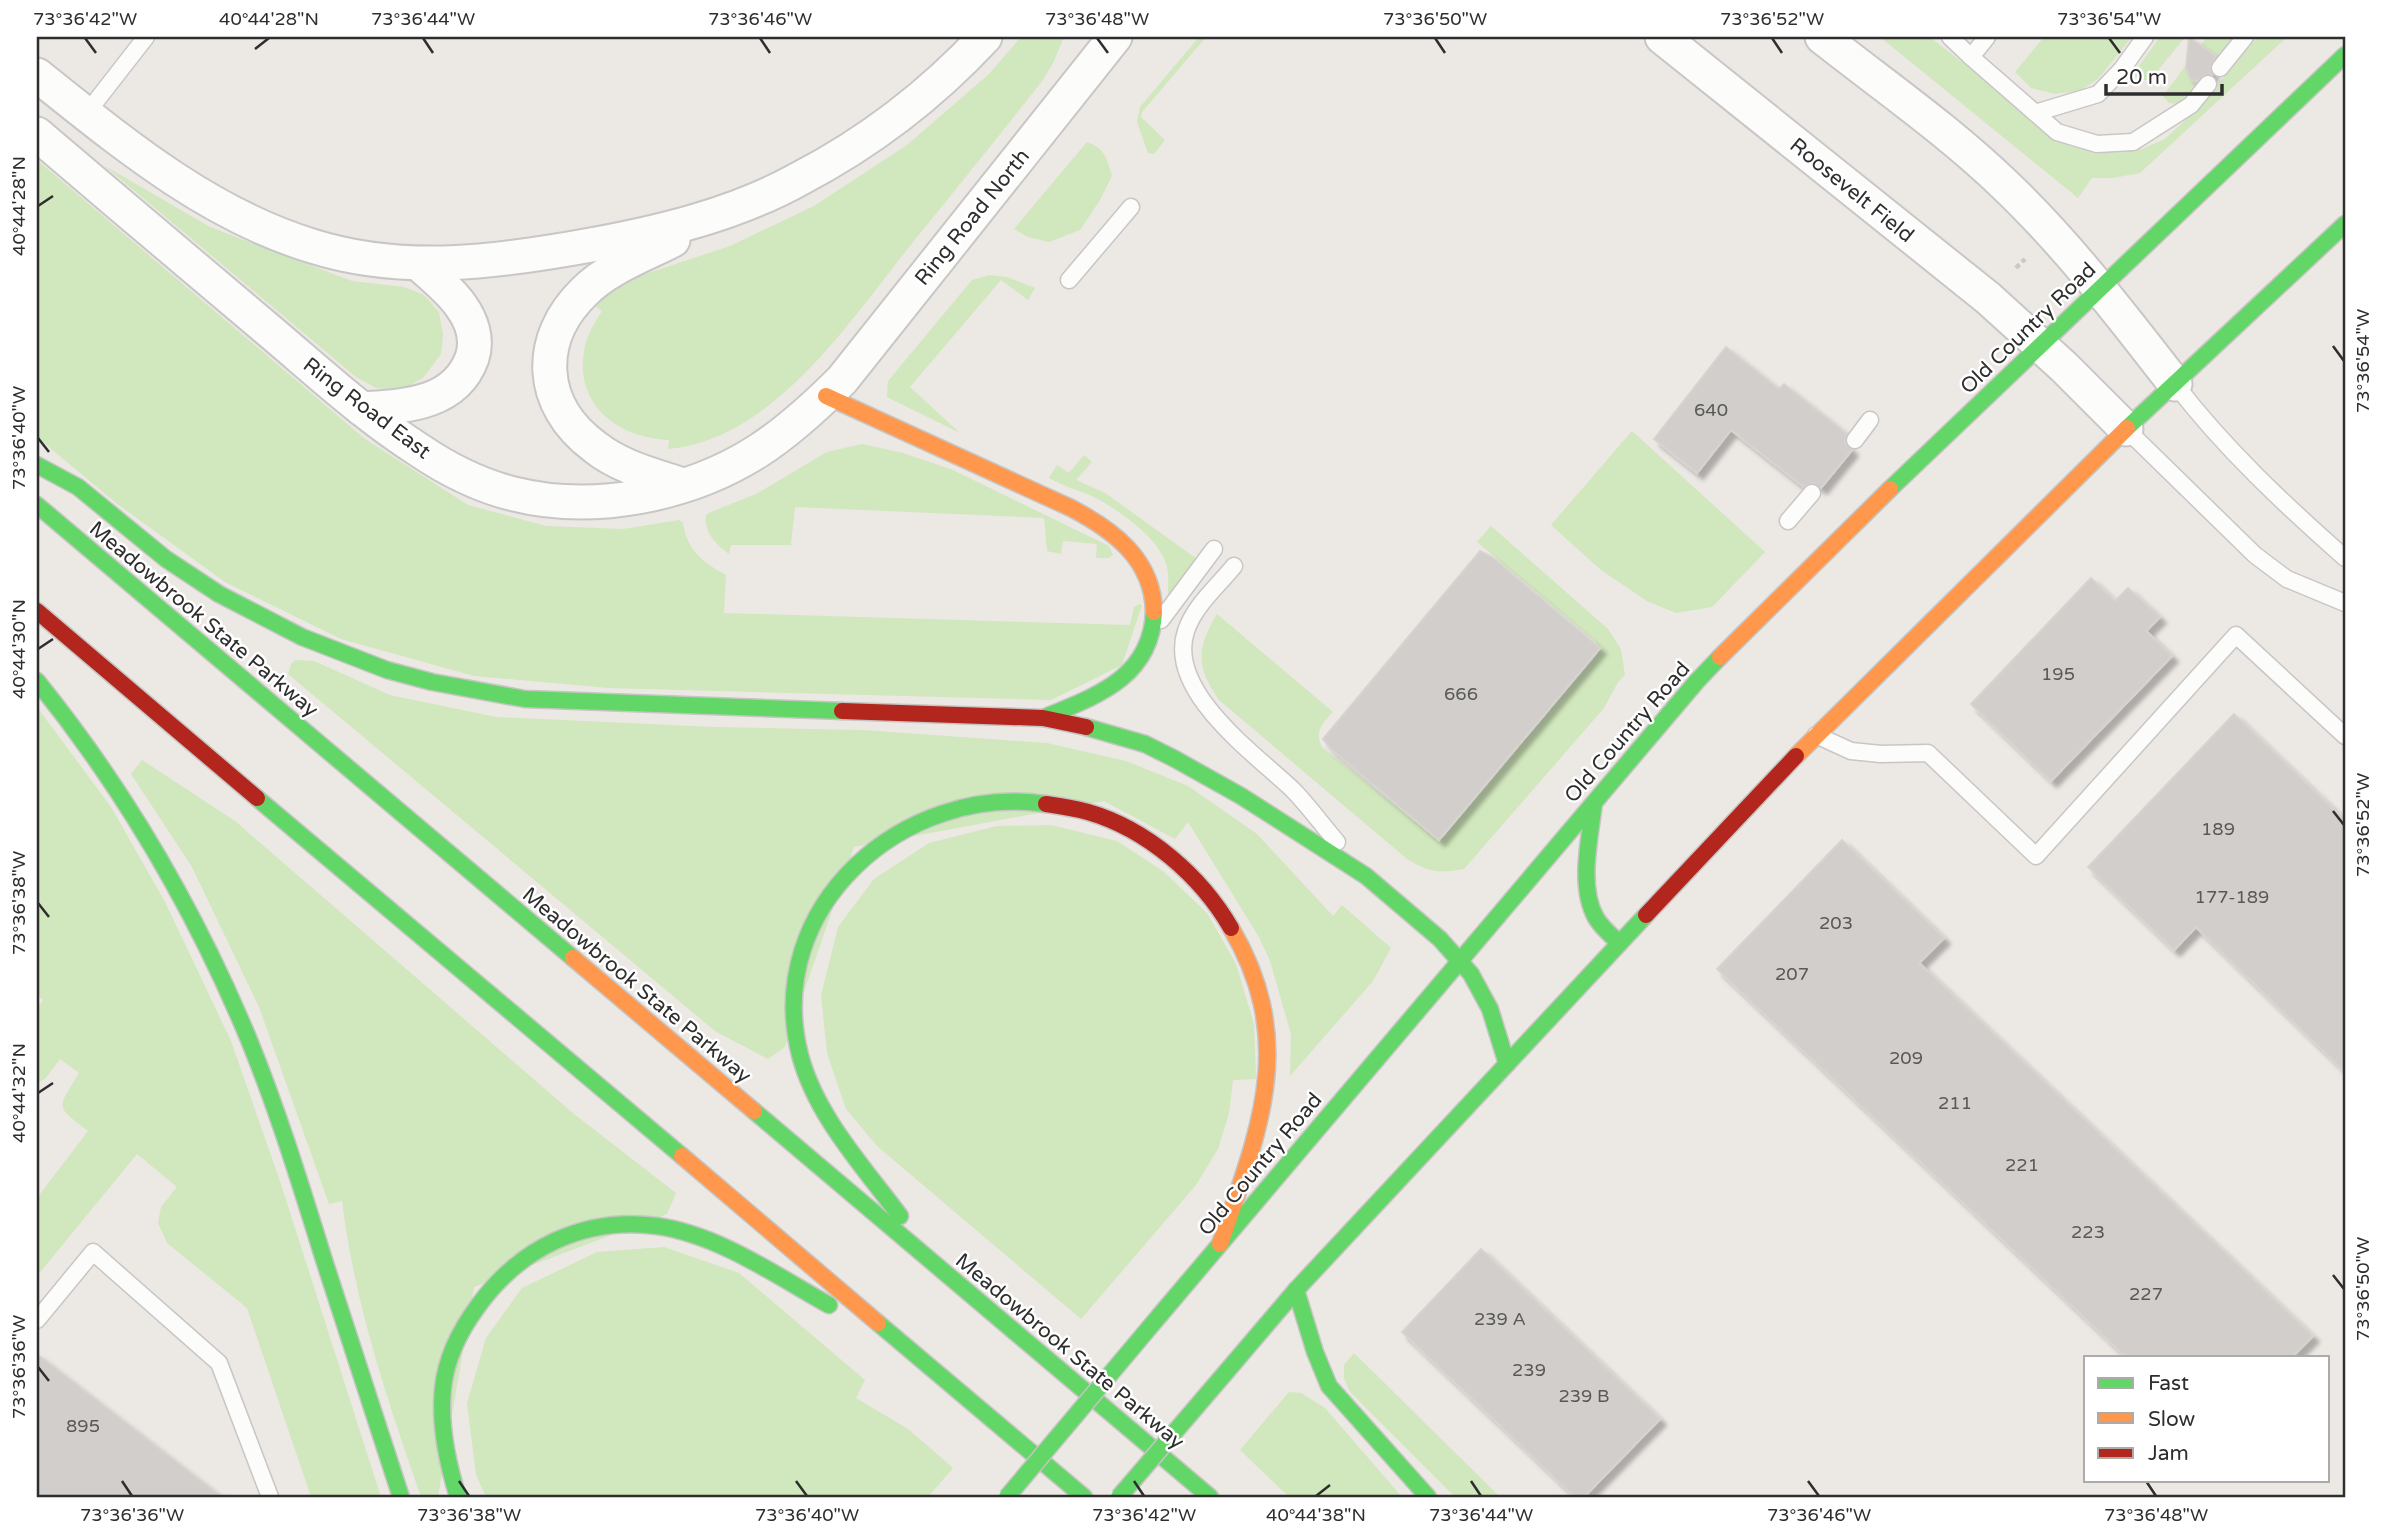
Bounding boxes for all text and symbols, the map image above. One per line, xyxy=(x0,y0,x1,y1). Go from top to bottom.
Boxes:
text: 73°36'42"W xyxy=(33,8,137,30)
text: 40°44'28"N xyxy=(219,8,319,30)
text: 73°36'44"W xyxy=(371,8,475,30)
text: 73°36'46"W xyxy=(708,8,812,30)
text: 73°36'48"W xyxy=(1045,8,1149,30)
text: 73°36'50"W xyxy=(1383,8,1487,30)
text: 73°36'52"W xyxy=(1720,8,1824,30)
text: 73°36'54"W xyxy=(2057,8,2161,30)
scale bar xyxy=(2106,52,2221,96)
text: 20 m xyxy=(2116,65,2167,90)
street label: Roosevelt Field xyxy=(1785,133,1919,248)
street label: Ring Road North xyxy=(910,144,1035,291)
text: 40°44'28"N xyxy=(8,156,30,256)
street label: Old Country Road xyxy=(1955,257,2101,399)
text: 73°36'54"W xyxy=(2352,309,2374,413)
street label: Ring Road East xyxy=(298,352,435,464)
text: 73°36'40"W xyxy=(8,386,30,490)
house number: 640 xyxy=(1694,399,1728,421)
street label: Meadowbrook State Parkway xyxy=(84,516,323,723)
text: 40°44'30"N xyxy=(8,599,30,699)
street label: Old Country Road xyxy=(1559,657,1695,808)
house number: 195 xyxy=(2041,663,2075,685)
house number: 666 xyxy=(1444,683,1478,705)
text: 73°36'52"W xyxy=(2352,773,2374,877)
house number: 189 xyxy=(2201,818,2235,840)
text: 73°36'38"W xyxy=(8,851,30,955)
street label: Meadowbrook State Parkway xyxy=(517,882,756,1089)
house number: 177-189 xyxy=(2195,886,2269,908)
house number: 203 xyxy=(1819,912,1853,934)
house number: 207 xyxy=(1775,963,1809,985)
text: 40°44'32"N xyxy=(8,1043,30,1143)
house number: 209 xyxy=(1889,1047,1923,1069)
street label: Old Country Road xyxy=(1193,1088,1327,1241)
house number: 211 xyxy=(1938,1092,1972,1114)
house number: 221 xyxy=(2005,1154,2039,1176)
house number: 223 xyxy=(2071,1221,2105,1243)
text: 73°36'50"W xyxy=(2352,1237,2374,1341)
street label: Meadowbrook State Parkway xyxy=(950,1248,1189,1455)
house number: 227 xyxy=(2129,1283,2163,1305)
house number: 239 A xyxy=(1474,1308,1526,1330)
text: 73°36'36"W xyxy=(8,1315,30,1419)
legend xyxy=(2084,1356,2330,1482)
house number: 239 xyxy=(1512,1359,1546,1381)
text: Fast xyxy=(2148,1371,2189,1396)
house number: 239 B xyxy=(1558,1385,1610,1407)
text: Slow xyxy=(2148,1407,2196,1432)
house number: 895 xyxy=(66,1415,100,1437)
text: Jam xyxy=(2148,1441,2189,1466)
text: 73°36'36"W xyxy=(80,1504,184,1526)
text: 73°36'38"W xyxy=(417,1504,521,1526)
text: 73°36'40"W xyxy=(755,1504,859,1526)
text: 73°36'42"W xyxy=(1092,1504,1196,1526)
text: 40°44'38"N xyxy=(1266,1504,1366,1526)
text: 73°36'44"W xyxy=(1429,1504,1533,1526)
text: 73°36'46"W xyxy=(1767,1504,1871,1526)
text: 73°36'48"W xyxy=(2104,1504,2208,1526)

